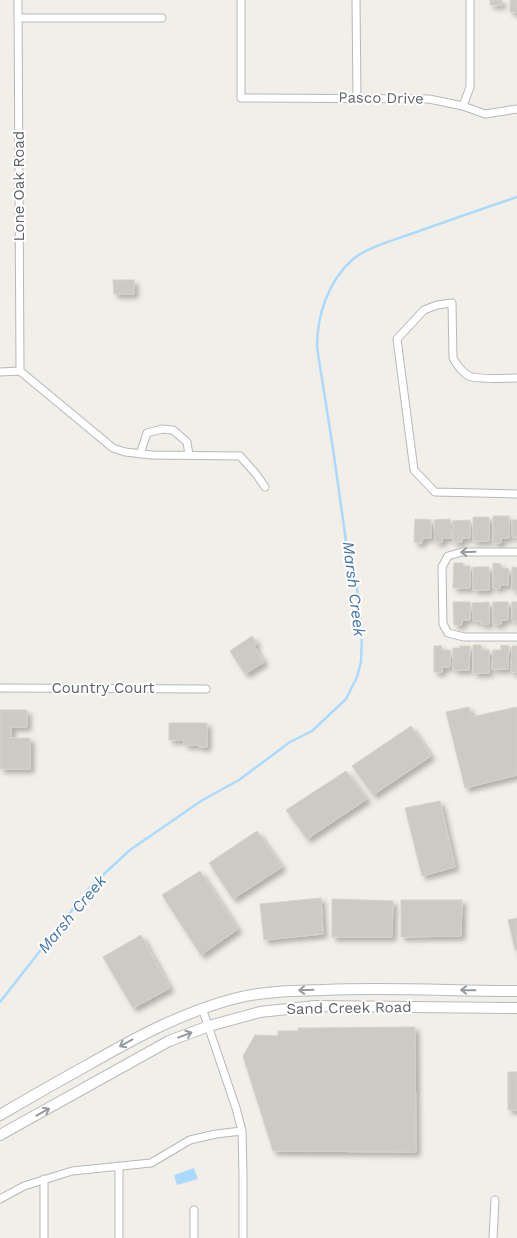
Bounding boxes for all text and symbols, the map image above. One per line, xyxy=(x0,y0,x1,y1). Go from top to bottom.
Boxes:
street label: Pasco Drive xyxy=(338,88,424,108)
street label: Lone Oak Road xyxy=(10,131,28,241)
water label: Marsh Creek xyxy=(339,540,369,639)
one-way arrow xyxy=(461,548,477,557)
street label: Country Court xyxy=(51,679,155,697)
water label: Marsh Creek xyxy=(34,870,111,957)
one-way arrow xyxy=(461,985,477,995)
one-way arrow xyxy=(298,986,314,995)
street label: Sand Creek Road xyxy=(286,998,412,1018)
one-way arrow xyxy=(178,1029,193,1038)
one-way arrow xyxy=(118,1038,133,1048)
one-way arrow xyxy=(35,1106,49,1116)

